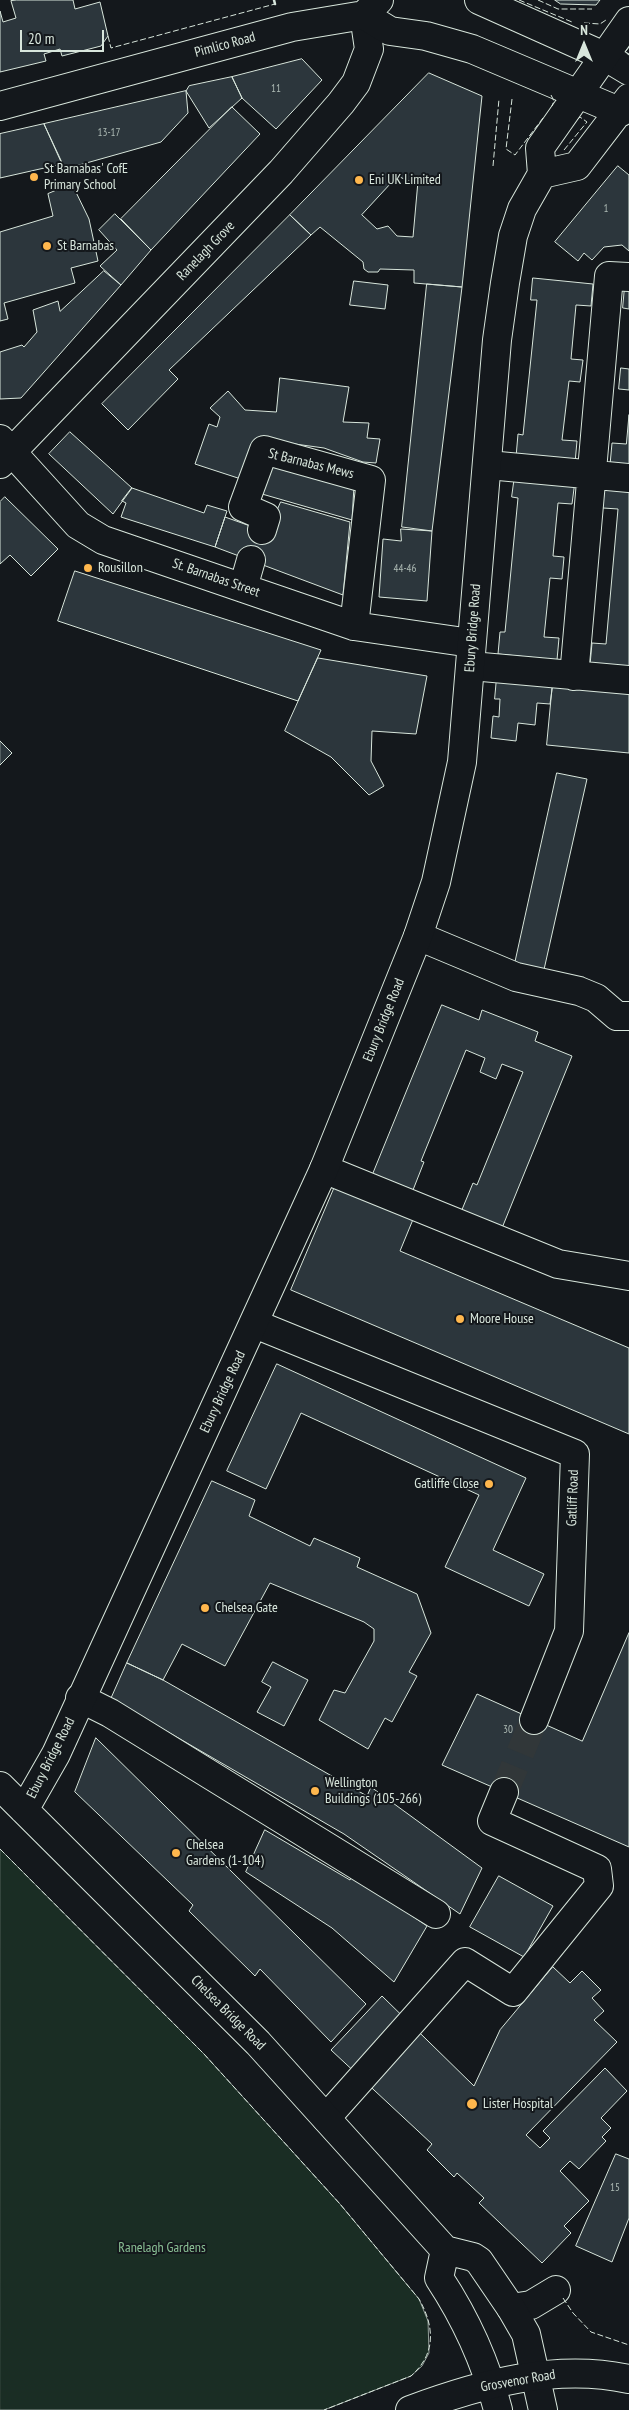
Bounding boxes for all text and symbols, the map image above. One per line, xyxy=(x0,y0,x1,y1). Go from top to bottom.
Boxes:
scale bar xyxy=(22,20,106,52)
north arrow xyxy=(559,20,609,70)
text: N xyxy=(580,21,588,39)
text: 20 m xyxy=(28,29,54,48)
street label: Pimlico Road xyxy=(193,29,257,61)
house number: 11 xyxy=(271,82,281,96)
house number: 13-17 xyxy=(97,126,121,140)
place label: St Barnabas' CofE Primary School xyxy=(44,161,128,193)
marker: St Barnabas' CofE Primary School xyxy=(28,171,40,183)
place label: Eni UK Limited xyxy=(369,172,441,188)
marker: Eni UK Limited xyxy=(353,174,365,186)
house number: 1 xyxy=(604,202,608,216)
street label: Ranelagh Grove xyxy=(174,218,238,284)
place label: St Barnabas xyxy=(57,238,114,254)
marker: St Barnabas xyxy=(41,240,53,252)
street label: St Barnabas Mews xyxy=(266,445,356,483)
street label: St. Barnabas Street xyxy=(170,555,262,601)
place label: Rousillon xyxy=(98,560,143,576)
marker: Rousillon xyxy=(82,562,94,574)
house number: 44-46 xyxy=(393,562,417,576)
street label: Ebury Bridge Road xyxy=(462,583,484,673)
street label: Ebury Bridge Road xyxy=(360,976,408,1064)
place label: Moore House xyxy=(470,1311,534,1327)
marker: Moore House xyxy=(454,1313,466,1325)
street label: Ebury Bridge Road xyxy=(197,1348,249,1436)
street label: Gatliff Road xyxy=(564,1469,582,1527)
place label: Gatliffe Close xyxy=(414,1476,479,1492)
marker: Gatliffe Close xyxy=(483,1478,495,1490)
place label: Chelsea Gate xyxy=(215,1600,278,1616)
marker: Chelsea Gate xyxy=(199,1602,211,1614)
street label: Ebury Bridge Road xyxy=(23,1715,79,1801)
house number: 30 xyxy=(503,1723,513,1737)
place label: Wellington Buildings (105-266) xyxy=(325,1775,421,1808)
marker: Wellington Buildings (105-266) xyxy=(309,1785,321,1797)
place label: Chelsea Gardens (1-104) xyxy=(186,1837,264,1870)
marker: Chelsea Gardens (1-104) xyxy=(170,1847,182,1859)
street label: Chelsea Bridge Road xyxy=(187,1972,269,2054)
place label: Lister Hospital xyxy=(483,2096,553,2112)
marker: Lister Hospital xyxy=(465,2097,479,2111)
house number: 15 xyxy=(610,2181,620,2195)
park label: Ranelagh Gardens xyxy=(118,2240,206,2256)
street label: Grosvenor Road xyxy=(479,2366,557,2396)

